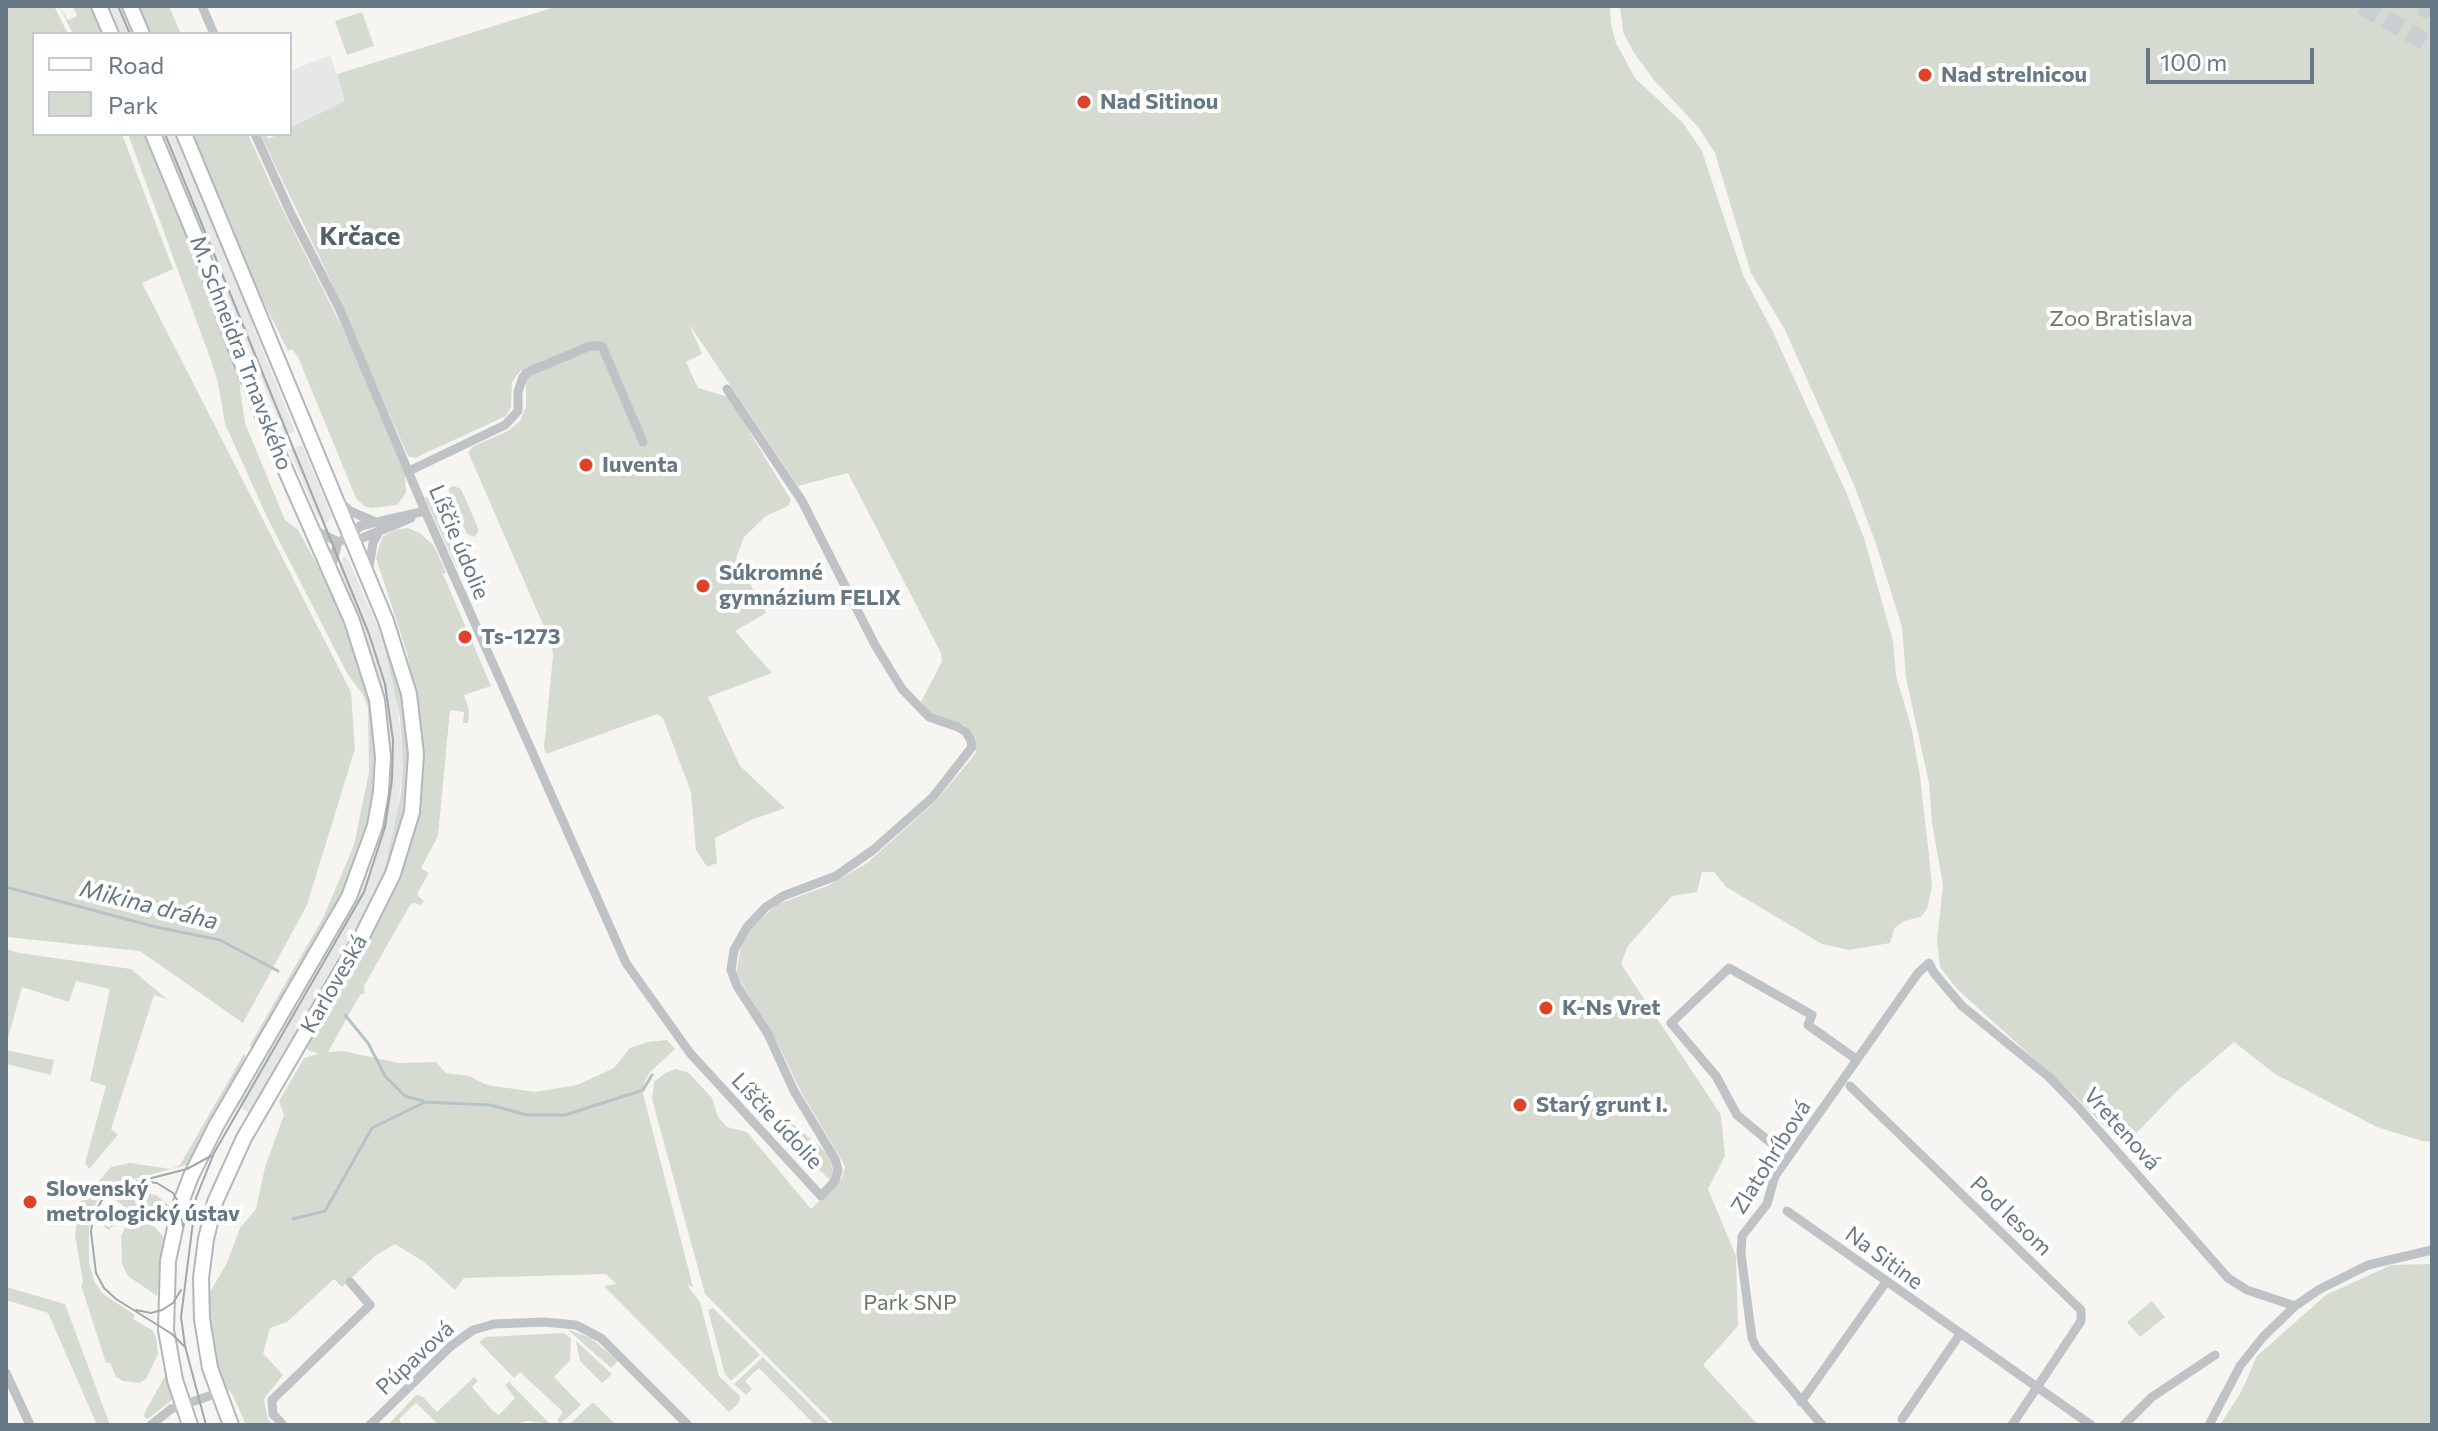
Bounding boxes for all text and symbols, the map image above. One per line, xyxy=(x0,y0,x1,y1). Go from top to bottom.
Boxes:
legend xyxy=(32,32,292,136)
scale bar xyxy=(2150,32,2318,82)
text: 100 m xyxy=(2160,47,2227,76)
text: Road xyxy=(108,50,164,79)
place label: Nad strelnicou xyxy=(1941,62,2087,88)
marker: Nad strelnicou xyxy=(1916,66,1934,84)
place label: Nad Sitinou xyxy=(1100,89,1218,115)
text: Park xyxy=(108,90,158,119)
marker: Nad Sitinou xyxy=(1075,93,1093,111)
district label: Krčace xyxy=(319,220,401,252)
street label: M. Schneidra Trnavského xyxy=(184,232,298,474)
park label: Zoo Bratislava xyxy=(2049,306,2193,332)
place label: Iuventa xyxy=(602,452,678,478)
marker: Iuventa xyxy=(577,456,595,474)
street label: Líščie údolie xyxy=(423,481,495,603)
place label: Súkromné gymnázium FELIX xyxy=(719,560,901,612)
marker: Súkromné gymnázium FELIX xyxy=(694,577,712,595)
place label: Ts-1273 xyxy=(481,624,561,650)
marker: Ts-1273 xyxy=(456,628,474,646)
water label: Mikina dráha xyxy=(77,874,221,936)
street label: Karloveská xyxy=(295,930,373,1038)
place label: K-Ns Vret xyxy=(1562,995,1661,1021)
marker: K-Ns Vret xyxy=(1537,999,1555,1017)
street label: Líščie údolie xyxy=(726,1068,828,1174)
street label: Vretenová xyxy=(2078,1082,2166,1176)
place label: Starý grunt I. xyxy=(1536,1092,1668,1118)
street label: Zlatohríbová xyxy=(1726,1095,1816,1219)
marker: Starý grunt I. xyxy=(1511,1096,1529,1114)
street label: Pod lesom xyxy=(1965,1171,2057,1261)
place label: Slovenský metrologický ústav xyxy=(46,1176,240,1228)
marker: Slovenský metrologický ústav xyxy=(21,1193,39,1211)
street label: Na Sitine xyxy=(1840,1221,1928,1295)
park label: Park SNP xyxy=(863,1290,957,1316)
street label: Púpavová xyxy=(371,1315,459,1401)

